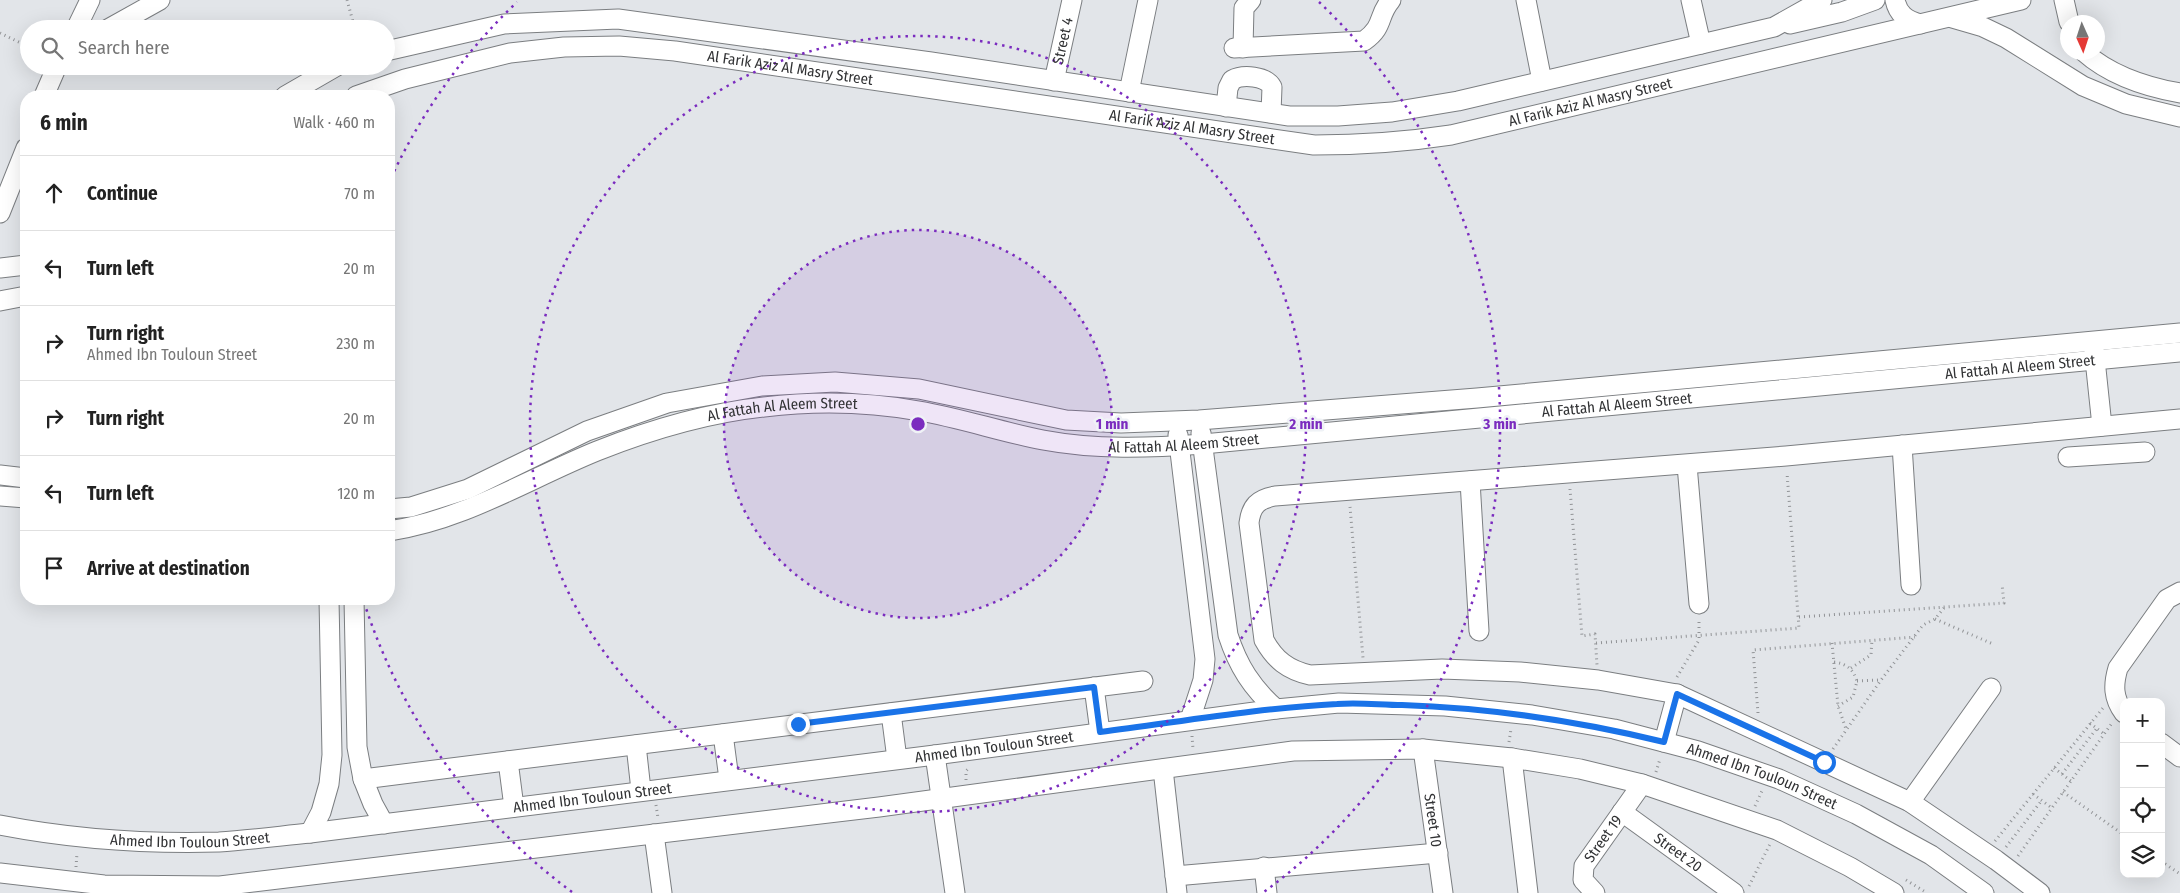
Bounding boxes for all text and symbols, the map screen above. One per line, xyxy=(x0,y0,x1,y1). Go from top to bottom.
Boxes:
north arrow xyxy=(2060,15,2105,60)
street label: Street 4 xyxy=(1049,16,1077,66)
search box xyxy=(20,20,395,75)
icon: search xyxy=(38,34,66,62)
text: Search here xyxy=(78,36,170,59)
street label: Al Farik Aziz Al Masry Street xyxy=(706,47,874,89)
street label: Al Farik Aziz Al Masry Street xyxy=(1507,74,1674,130)
street label: Al Farik Aziz Al Masry Street xyxy=(1108,106,1276,148)
text: 6 min xyxy=(40,110,88,136)
text: Walk · 460 m xyxy=(293,113,375,132)
icon: ahead xyxy=(40,179,68,207)
text: Continue xyxy=(87,182,158,205)
text: 70 m xyxy=(344,184,375,203)
icon: left xyxy=(40,254,68,282)
text: Turn left xyxy=(87,257,154,280)
text: 20 m xyxy=(344,259,375,278)
text: Turn right xyxy=(87,322,164,345)
icon: right xyxy=(40,329,68,357)
text: 230 m xyxy=(336,334,375,353)
text: Ahmed Ibn Touloun Street xyxy=(87,345,257,364)
street label: Al Fattah Al Aleem Street xyxy=(1944,351,2096,383)
street label: Al Fattah Al Aleem Street xyxy=(1541,389,1693,421)
street label: Al Fattah Al Aleem Street xyxy=(706,394,858,425)
icon: right xyxy=(40,404,68,432)
text: Turn right xyxy=(87,407,164,430)
text: 20 m xyxy=(344,409,375,428)
centre of rings xyxy=(909,415,927,433)
text: 1 min xyxy=(1096,415,1128,433)
text: 2 min xyxy=(1288,415,1323,433)
text: 3 min xyxy=(1482,415,1517,433)
street label: Al Fattah Al Aleem Street xyxy=(1108,430,1260,456)
icon: left xyxy=(40,479,68,507)
text: Turn left xyxy=(87,482,154,505)
text: 120 m xyxy=(337,484,375,503)
icon: arrive xyxy=(40,554,68,582)
text: Arrive at destination xyxy=(87,557,250,580)
map controls xyxy=(2120,698,2165,878)
button: + xyxy=(2120,698,2165,743)
route end xyxy=(787,713,810,736)
street label: Ahmed Ibn Touloun Street xyxy=(914,727,1074,766)
street label: Ahmed Ibn Touloun Street xyxy=(1685,739,1840,813)
button: − xyxy=(2120,743,2165,788)
route start xyxy=(1813,751,1836,774)
street label: Ahmed Ibn Touloun Street xyxy=(512,779,673,817)
button: locate xyxy=(2120,788,2165,833)
street label: Street 10 xyxy=(1420,792,1446,848)
street label: Street 19 xyxy=(1580,812,1626,866)
street label: Ahmed Ibn Touloun Street xyxy=(110,828,271,851)
street label: Street 20 xyxy=(1650,829,1705,876)
button: layers xyxy=(2120,833,2165,878)

